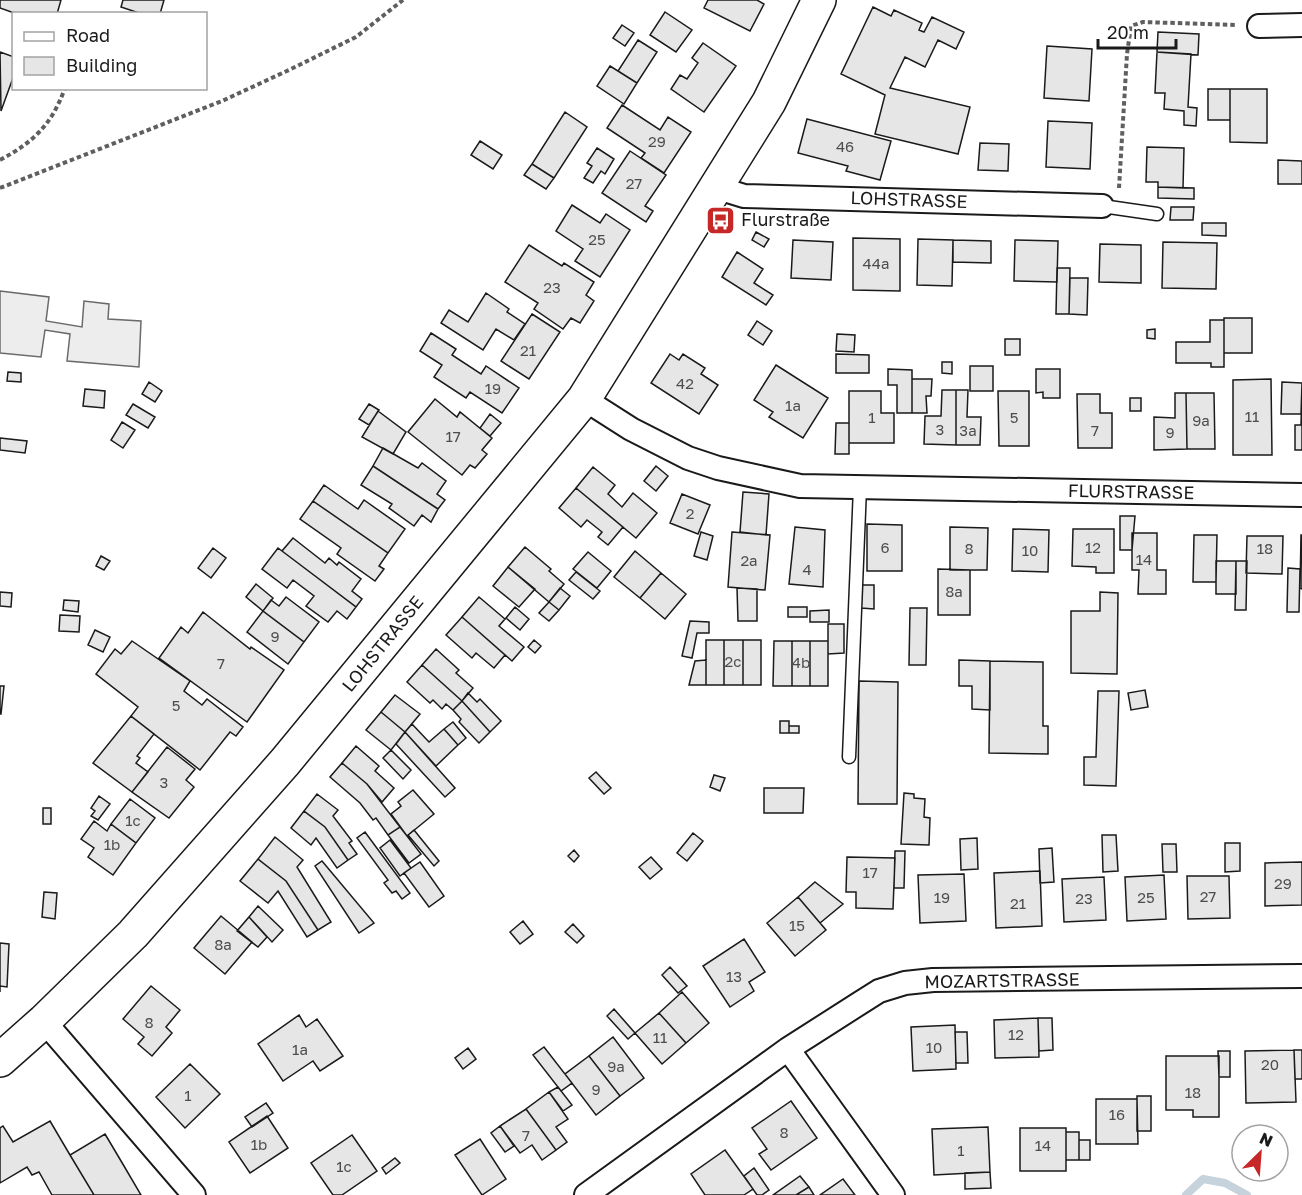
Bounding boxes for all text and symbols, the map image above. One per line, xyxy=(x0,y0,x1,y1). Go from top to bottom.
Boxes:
legend xyxy=(12,12,207,90)
scale bar xyxy=(1098,12,1176,50)
text: 20 m xyxy=(1107,21,1149,43)
text: Road xyxy=(66,24,110,46)
text: Building xyxy=(66,54,137,76)
house number: 29 xyxy=(648,132,666,150)
house number: 46 xyxy=(836,137,854,155)
house number: 27 xyxy=(626,174,642,192)
street label: LOHSTRASSE xyxy=(850,186,968,212)
bus stop icon: Flurstraße xyxy=(704,204,736,236)
place label: Flurstraße xyxy=(741,208,830,230)
house number: 25 xyxy=(588,230,606,248)
house number: 44a xyxy=(863,254,889,272)
house number: 23 xyxy=(543,278,561,296)
house number: 21 xyxy=(520,341,536,359)
house number: 42 xyxy=(676,374,694,392)
house number: 19 xyxy=(485,379,501,397)
house number: 1a xyxy=(785,396,801,414)
house number: 11 xyxy=(1245,407,1259,425)
house number: 1 xyxy=(868,408,876,426)
house number: 5 xyxy=(1010,408,1018,426)
house number: 9a xyxy=(1192,411,1210,429)
house number: 3 xyxy=(936,420,944,438)
house number: 3a xyxy=(959,421,977,439)
house number: 7 xyxy=(1091,421,1099,439)
house number: 9 xyxy=(1165,423,1175,441)
house number: 17 xyxy=(445,427,461,445)
street label: FLURSTRASSE xyxy=(1068,479,1194,503)
house number: 2 xyxy=(686,504,694,522)
house number: 6 xyxy=(880,538,890,556)
house number: 12 xyxy=(1085,538,1101,556)
house number: 8 xyxy=(964,539,974,557)
house number: 18 xyxy=(1257,539,1273,557)
house number: 10 xyxy=(1022,541,1038,559)
house number: 14 xyxy=(1136,550,1152,568)
house number: 2a xyxy=(740,551,758,569)
house number: 4 xyxy=(802,560,812,578)
house number: 8a xyxy=(945,582,963,600)
street label: LOHSTRASSE xyxy=(337,591,428,696)
house number: 9 xyxy=(270,627,280,645)
house number: 2c xyxy=(725,652,741,670)
house number: 4b xyxy=(792,653,810,671)
house number: 7 xyxy=(217,654,225,672)
house number: 5 xyxy=(172,696,180,714)
house number: 3 xyxy=(160,773,168,791)
house number: 1c xyxy=(125,811,141,829)
house number: 1b xyxy=(104,835,120,853)
house number: 17 xyxy=(862,863,878,881)
house number: 29 xyxy=(1274,874,1292,892)
house number: 27 xyxy=(1200,887,1216,905)
house number: 19 xyxy=(934,888,950,906)
house number: 25 xyxy=(1137,888,1155,906)
house number: 23 xyxy=(1075,889,1093,907)
house number: 21 xyxy=(1010,894,1026,912)
house number: 15 xyxy=(789,916,805,934)
house number: 8a xyxy=(214,935,232,953)
house number: 13 xyxy=(726,967,742,985)
street label: MOZARTSTRASSE xyxy=(924,968,1080,992)
house number: 8 xyxy=(144,1013,154,1031)
house number: 12 xyxy=(1008,1025,1024,1043)
house number: 11 xyxy=(653,1028,667,1046)
house number: 10 xyxy=(926,1038,942,1056)
house number: 1a xyxy=(292,1040,308,1058)
house number: 20 xyxy=(1261,1055,1279,1073)
house number: 9a xyxy=(607,1057,625,1075)
house number: 9 xyxy=(591,1080,601,1098)
house number: 18 xyxy=(1185,1083,1201,1101)
house number: 1 xyxy=(184,1086,192,1104)
house number: 16 xyxy=(1109,1105,1125,1123)
house number: 8 xyxy=(779,1123,789,1141)
north arrow xyxy=(1230,1123,1290,1183)
house number: 7 xyxy=(522,1126,530,1144)
text: N xyxy=(1257,1128,1276,1151)
house number: 1b xyxy=(251,1135,267,1153)
house number: 14 xyxy=(1035,1136,1051,1154)
house number: 1 xyxy=(957,1141,965,1159)
house number: 1c xyxy=(336,1157,352,1175)

